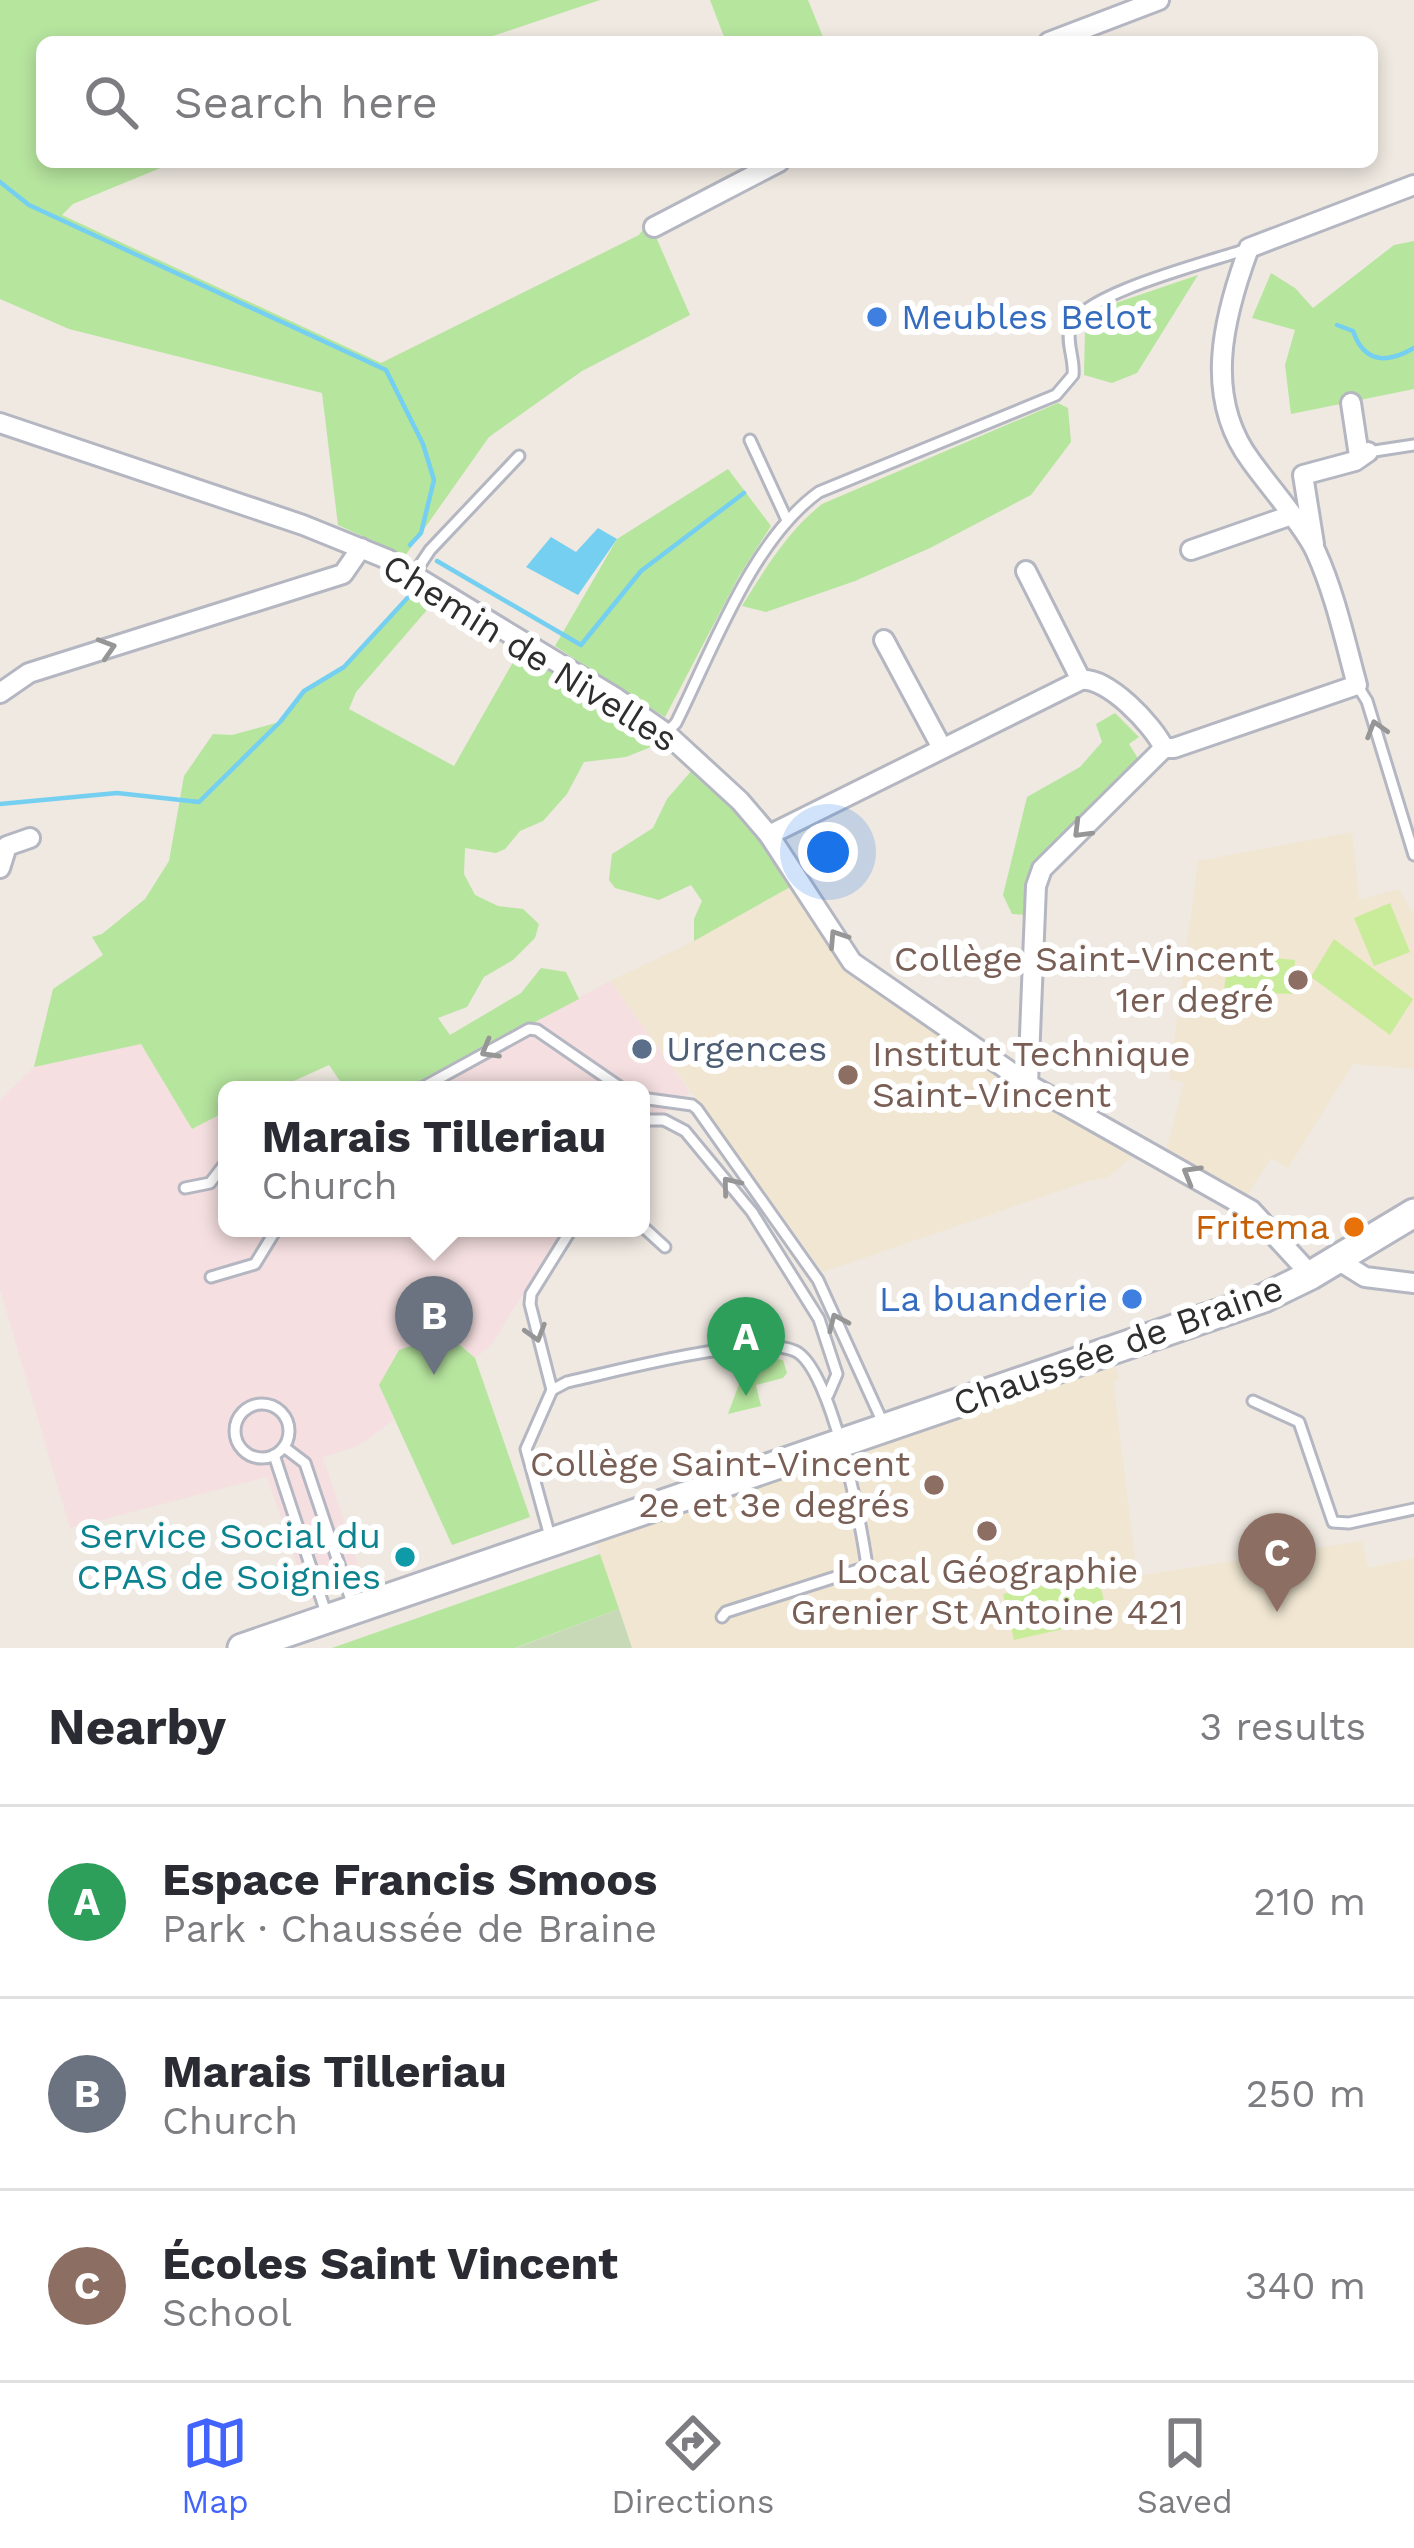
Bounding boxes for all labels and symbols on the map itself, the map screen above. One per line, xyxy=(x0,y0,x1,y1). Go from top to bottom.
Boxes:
place label: Meubles Belot xyxy=(901,296,1152,338)
marker: Meubles Belot xyxy=(864,304,890,330)
street label: Chemin de Nivelles xyxy=(375,545,685,761)
one-way arrow xyxy=(96,638,117,663)
one-way arrow xyxy=(1365,719,1390,740)
one-way arrow xyxy=(1073,816,1095,838)
your location xyxy=(798,822,858,882)
one-way arrow xyxy=(828,929,851,951)
place label: Collège Saint-Vincent 1er degré xyxy=(894,938,1274,1021)
marker: Collège Saint-Vincent 1er degré xyxy=(1285,967,1311,993)
place label: Urgences xyxy=(666,1028,827,1070)
place label: Institut Technique Saint-Vincent xyxy=(872,1033,1191,1116)
one-way arrow xyxy=(480,1036,502,1059)
marker: Urgences xyxy=(629,1036,655,1062)
marker: Institut Technique Saint-Vincent xyxy=(835,1062,861,1088)
one-way arrow xyxy=(1182,1166,1204,1189)
one-way arrow xyxy=(722,1177,744,1199)
place label: Fritema xyxy=(1195,1206,1330,1248)
marker: Fritema xyxy=(1341,1214,1367,1240)
street label: Chaussée de Braine xyxy=(947,1267,1289,1425)
pin: B xyxy=(395,1276,473,1375)
place label: La buanderie xyxy=(879,1278,1108,1320)
marker: La buanderie xyxy=(1119,1286,1145,1312)
pin: A xyxy=(707,1297,785,1396)
one-way arrow xyxy=(828,1313,851,1334)
one-way arrow xyxy=(522,1321,547,1342)
place label: Collège Saint-Vincent 2e et 3e degrés xyxy=(530,1443,910,1526)
marker: Collège Saint-Vincent 2e et 3e degrés xyxy=(921,1472,947,1498)
pin: C xyxy=(1238,1513,1316,1612)
place label: Service Social du CPAS de Soignies xyxy=(77,1515,381,1598)
marker: Local Géographie Grenier St Antoine 421 xyxy=(974,1518,1000,1544)
marker: Service Social du CPAS de Soignies xyxy=(392,1544,418,1570)
place label: Local Géographie Grenier St Antoine 421 xyxy=(790,1550,1184,1633)

